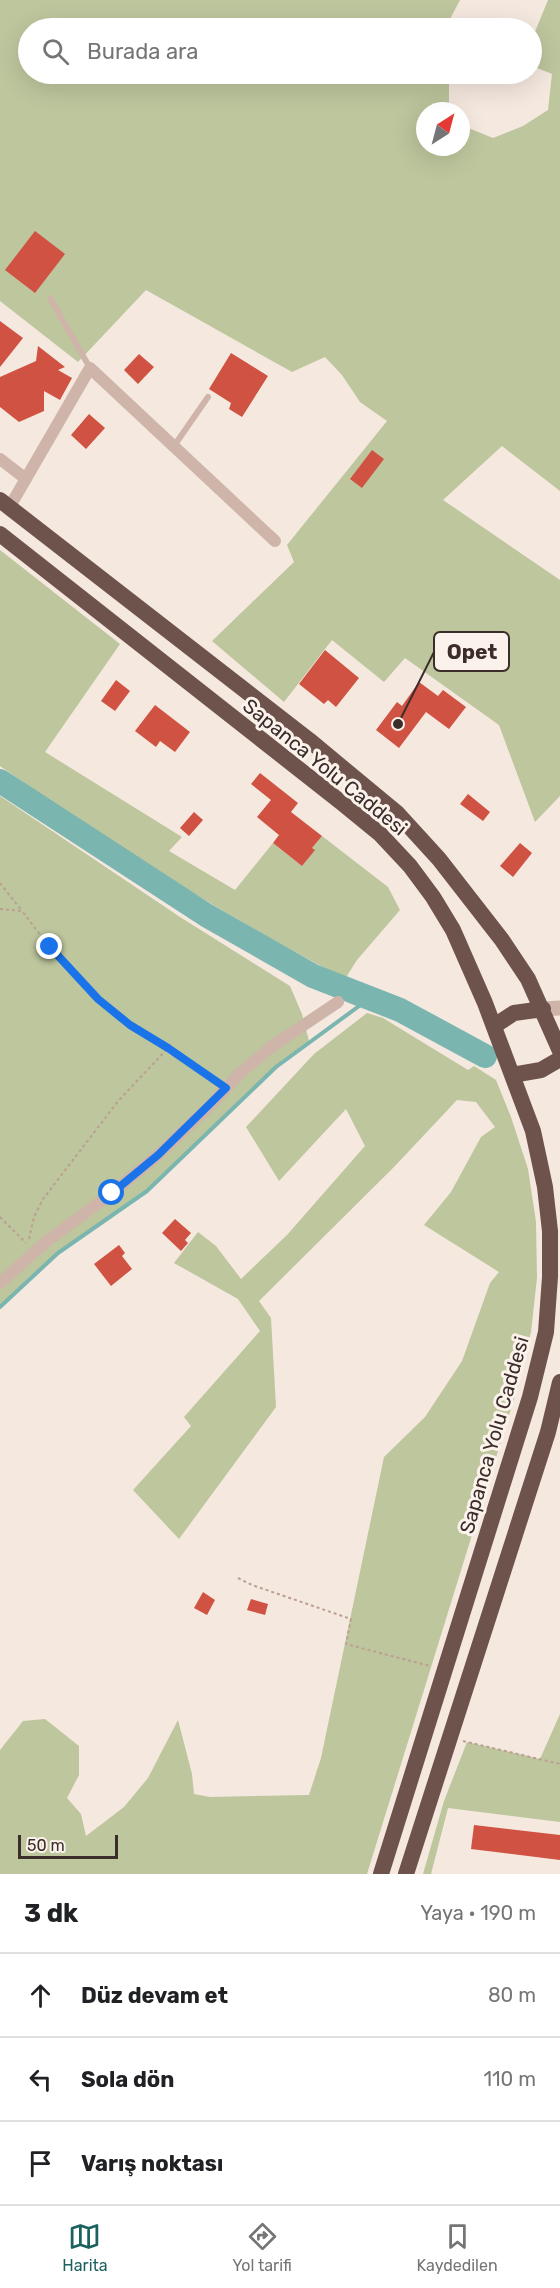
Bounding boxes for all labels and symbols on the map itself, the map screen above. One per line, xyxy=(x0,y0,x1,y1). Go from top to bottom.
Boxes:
north arrow xyxy=(416,102,470,156)
callout: Opet xyxy=(434,632,509,671)
text: Opet xyxy=(447,639,497,664)
street label: Sapanca Yolu Caddesi xyxy=(238,694,412,840)
route end xyxy=(36,933,62,959)
route start xyxy=(98,1179,124,1205)
street label: Sapanca Yolu Caddesi xyxy=(454,1334,534,1536)
scale bar xyxy=(18,1832,118,1860)

